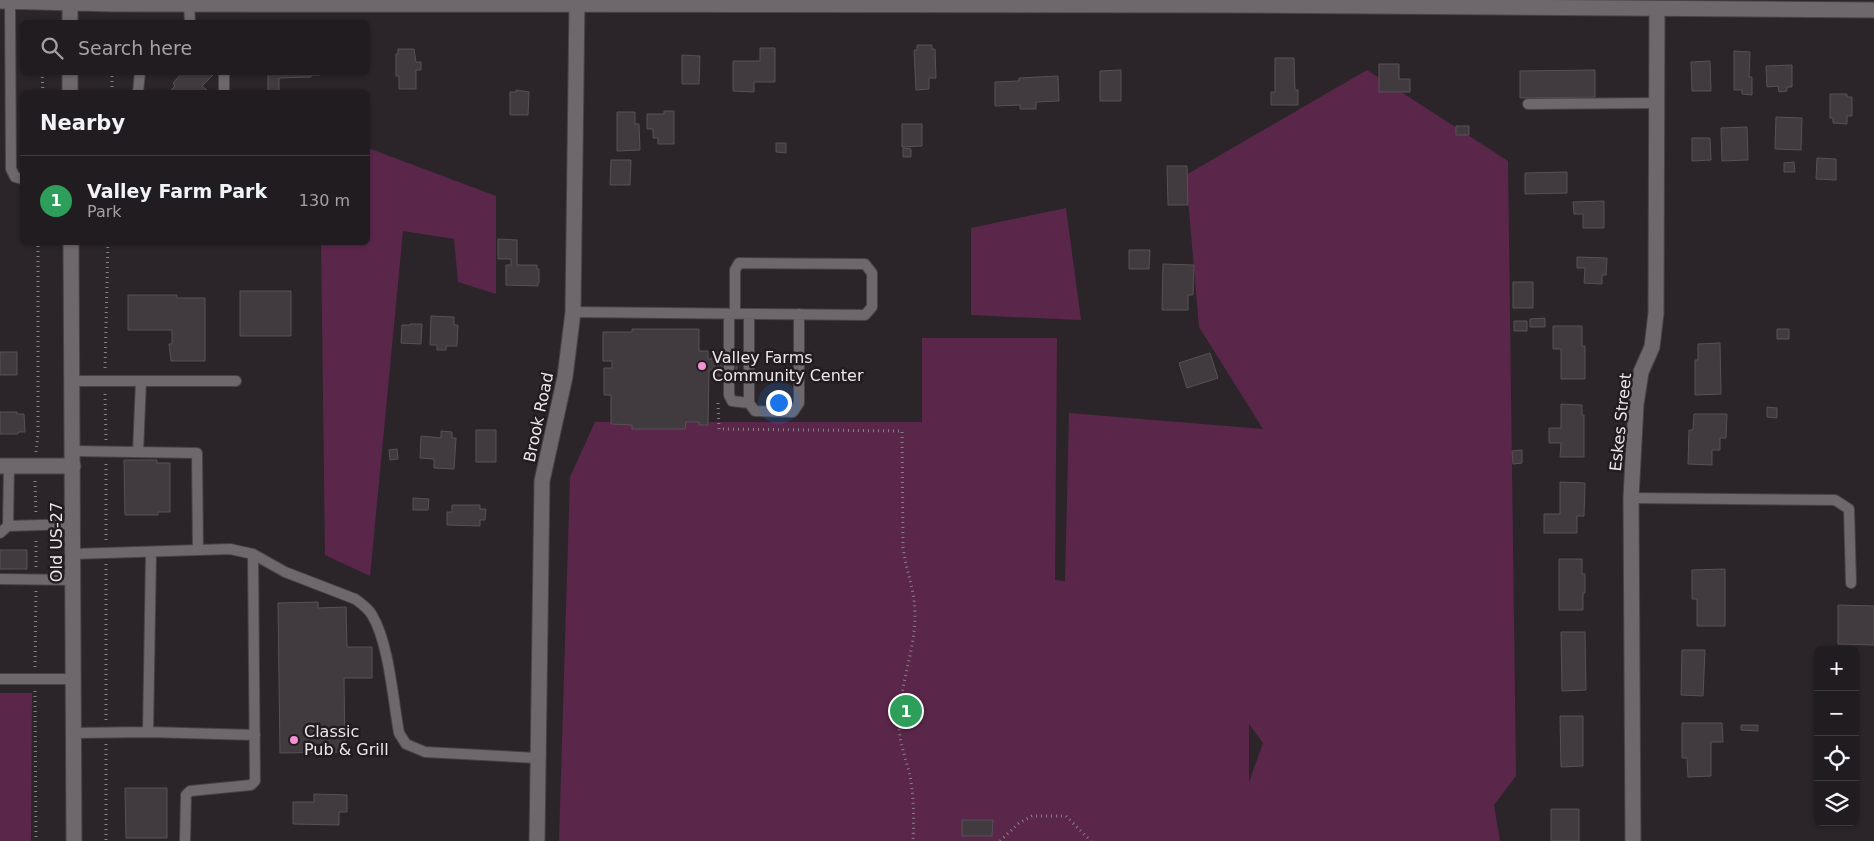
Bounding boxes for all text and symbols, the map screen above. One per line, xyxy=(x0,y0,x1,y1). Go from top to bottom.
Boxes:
search box xyxy=(20,20,370,75)
icon: search xyxy=(38,34,66,62)
text: Search here xyxy=(78,37,192,59)
text: Nearby xyxy=(40,111,125,135)
text: Valley Farm Park xyxy=(87,180,267,202)
text: 1 xyxy=(50,191,62,210)
text: 130 m xyxy=(299,191,350,210)
text: Park xyxy=(87,202,122,221)
place label: Valley Farms Community Center xyxy=(712,348,864,385)
marker: Valley Farms Community Center xyxy=(696,360,708,372)
street label: Brook Road xyxy=(520,370,557,464)
street label: Eskes Street xyxy=(1606,372,1635,472)
your location xyxy=(766,390,792,416)
street label: Old US-27 xyxy=(47,502,66,582)
map controls xyxy=(1814,646,1859,826)
button: + xyxy=(1814,646,1859,691)
button: − xyxy=(1814,691,1859,736)
pin: 1 xyxy=(890,692,922,730)
place label: Classic Pub & Grill xyxy=(304,722,389,759)
marker: Classic Pub & Grill xyxy=(288,734,300,746)
button: locate xyxy=(1814,736,1859,781)
button: layers xyxy=(1814,781,1859,826)

